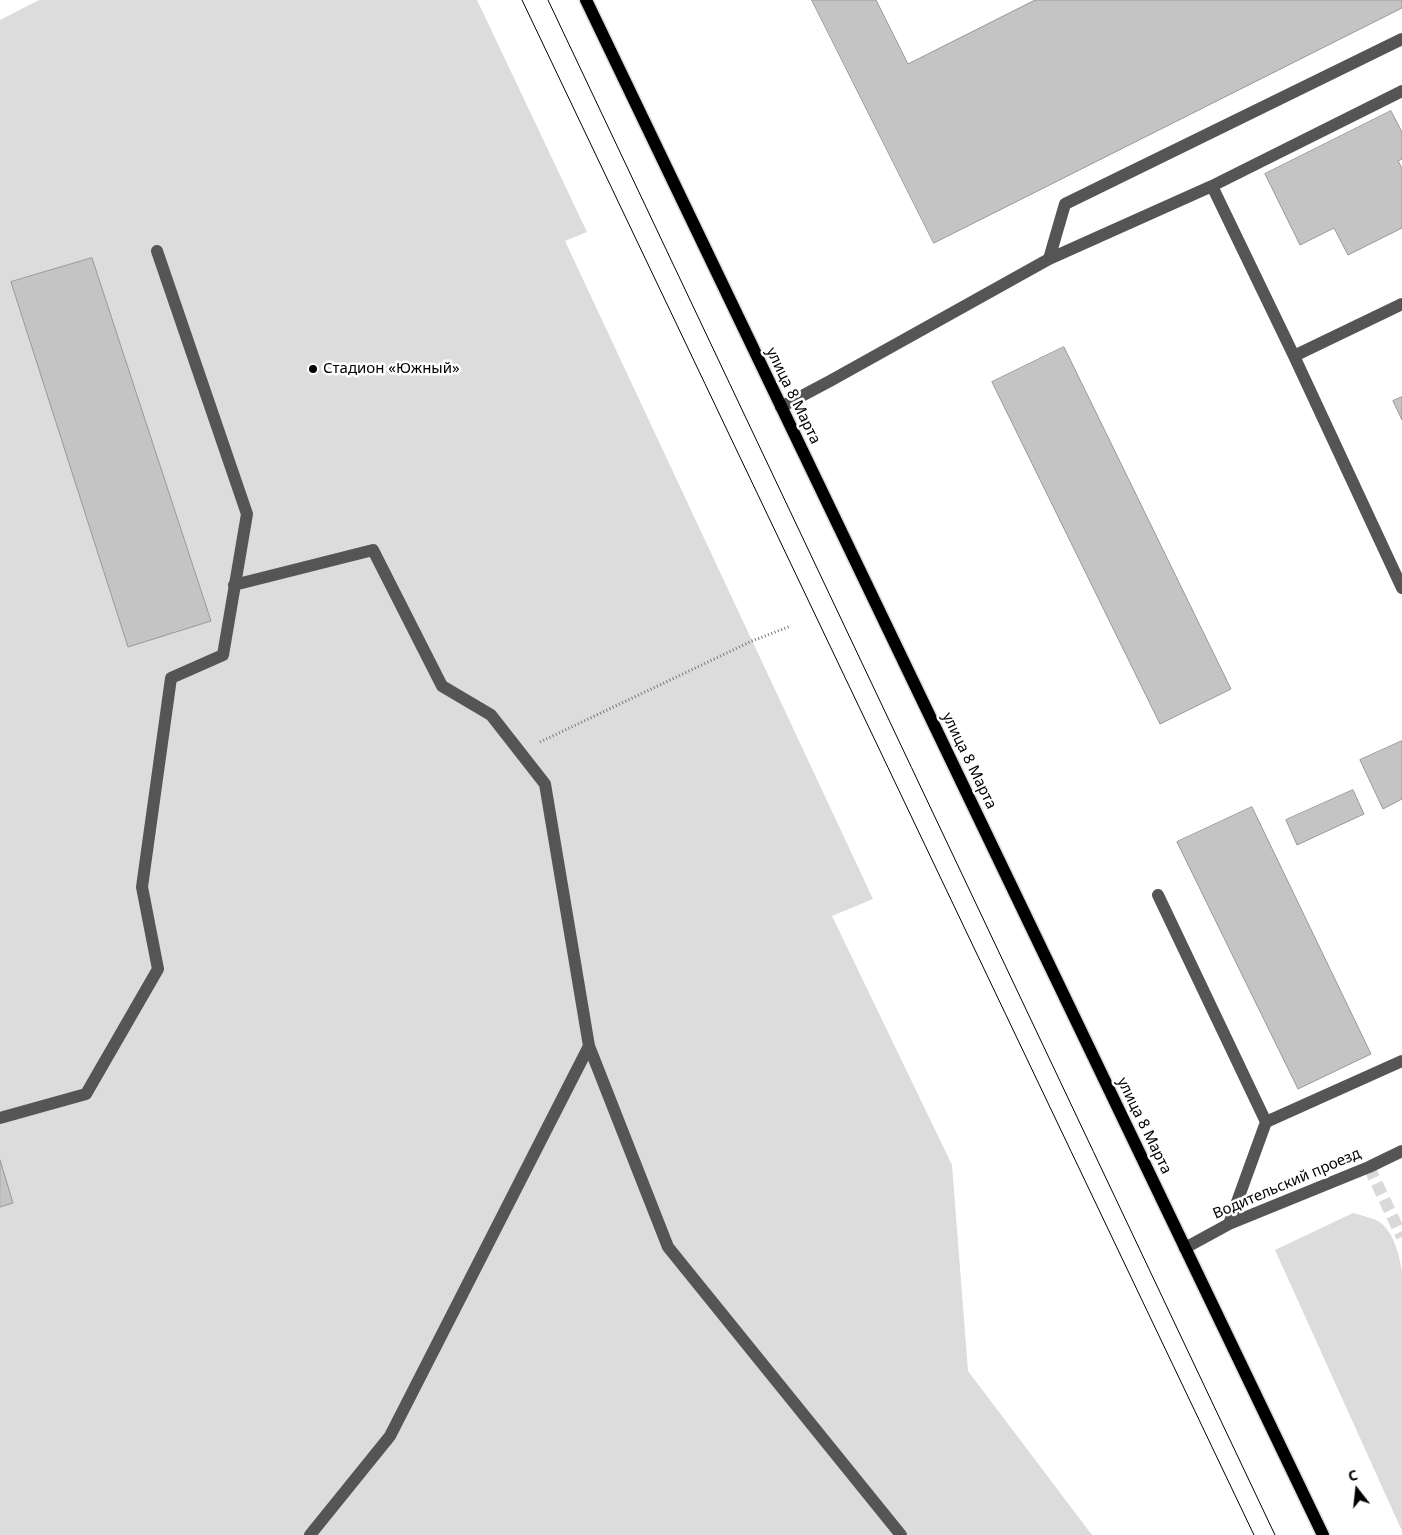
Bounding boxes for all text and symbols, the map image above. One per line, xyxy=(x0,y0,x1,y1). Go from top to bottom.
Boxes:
street label: улица 8 Марта xyxy=(762,345,824,447)
place label: Стадион «Южный» xyxy=(323,360,460,378)
marker: Стадион «Южный» xyxy=(307,363,319,375)
street label: улица 8 Марта xyxy=(938,710,1000,812)
street label: улица 8 Марта xyxy=(1113,1075,1175,1177)
street label: Водительский проезд xyxy=(1210,1145,1364,1223)
north arrow xyxy=(1332,1465,1382,1515)
text: С xyxy=(1346,1465,1360,1485)

